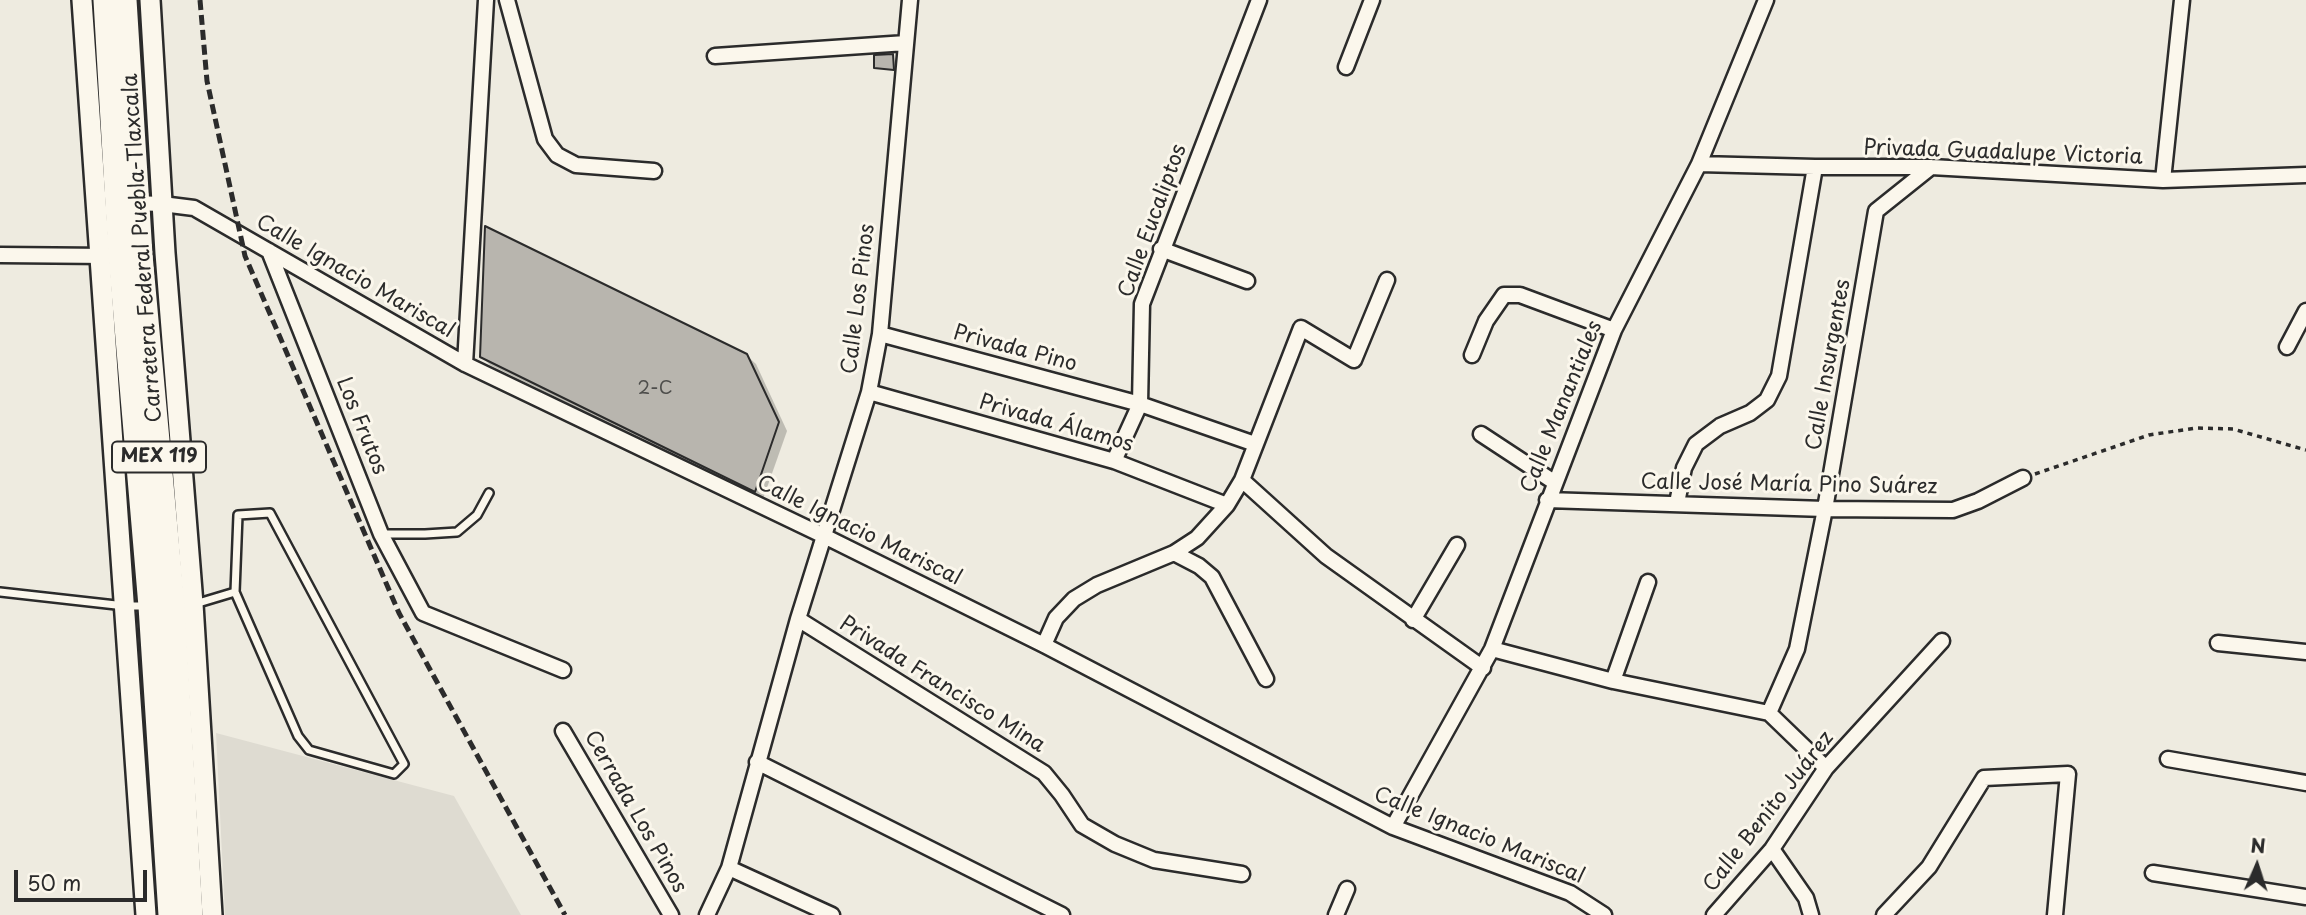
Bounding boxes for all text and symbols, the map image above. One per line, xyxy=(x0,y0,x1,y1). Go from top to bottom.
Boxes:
street label: Carretera Federal Puebla-Tlaxcala xyxy=(118,73,168,423)
street label: Privada Guadalupe Victoria xyxy=(1863,136,2143,170)
street label: Calle Eucaliptos xyxy=(1114,141,1192,301)
street label: Calle Ignacio Mariscal xyxy=(251,210,459,344)
street label: Calle Los Pinos xyxy=(837,222,881,376)
street label: Calle Insurgentes xyxy=(1802,278,1856,452)
street label: Calle Manantiales xyxy=(1516,317,1608,497)
street label: Privada Pino xyxy=(950,320,1080,378)
street label: Los Frutos xyxy=(330,374,392,478)
house number: 2-C xyxy=(637,378,673,400)
street label: Privada Álamos xyxy=(976,390,1136,458)
road number: MEX 119 xyxy=(112,442,206,472)
street label: Calle Ignacio Mariscal xyxy=(752,470,966,592)
street label: Calle José María Pino Suárez xyxy=(1640,470,1938,500)
street label: Privada Francisco Mina xyxy=(835,611,1049,759)
street label: Cerrada Los Pinos xyxy=(578,726,692,898)
street label: Calle Benito Juárez xyxy=(1698,727,1840,897)
street label: Calle Ignacio Mariscal xyxy=(1370,782,1588,890)
north arrow xyxy=(2222,831,2292,901)
text: N xyxy=(2250,831,2266,859)
scale bar xyxy=(18,856,150,900)
text: 50 m xyxy=(27,866,81,898)

